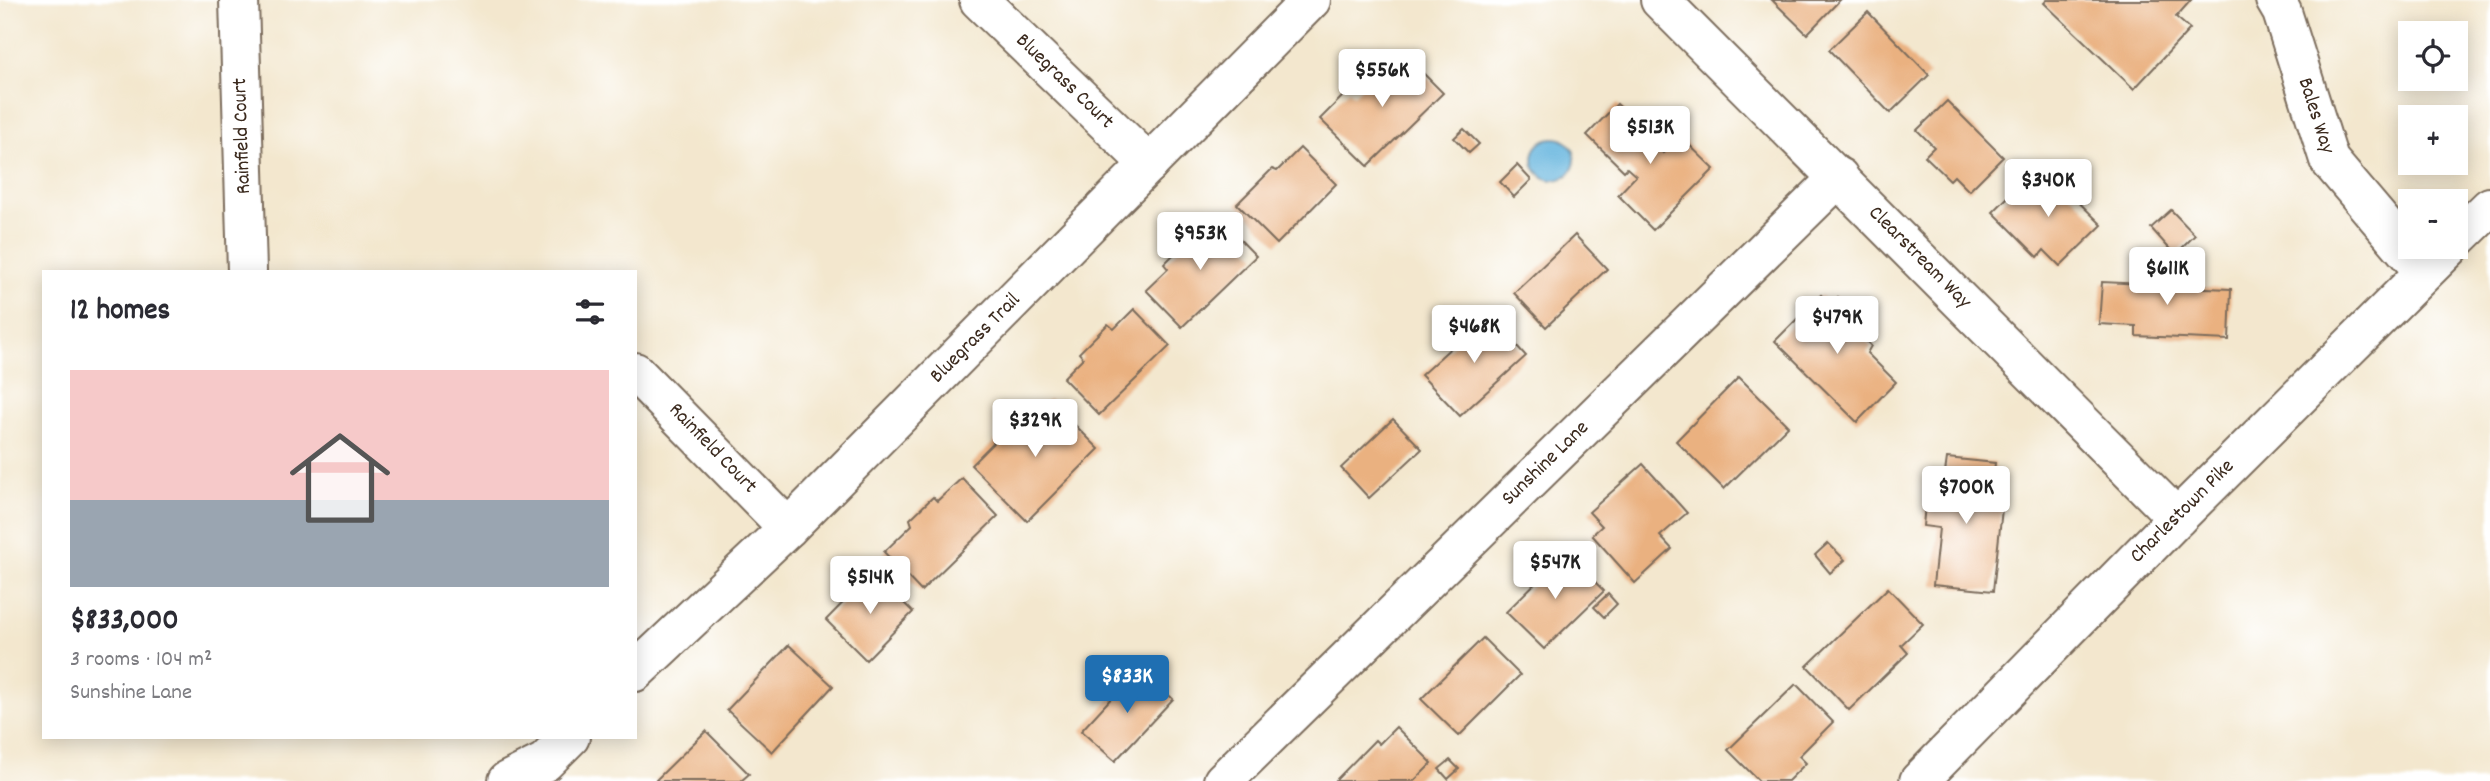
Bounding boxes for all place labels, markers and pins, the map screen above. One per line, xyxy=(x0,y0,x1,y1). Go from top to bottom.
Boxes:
pin: $556K xyxy=(1333,50,1431,109)
pin: $513K xyxy=(1601,106,1699,166)
pin: $340K xyxy=(1999,160,2097,219)
pin: $953K xyxy=(1151,212,1249,272)
pin: $611K xyxy=(2118,247,2216,307)
pin: $479K xyxy=(1788,296,1886,356)
pin: $468K xyxy=(1425,306,1523,365)
pin: $329K xyxy=(986,400,1084,459)
pin: $700K xyxy=(1917,466,2015,526)
pin: $547K xyxy=(1506,542,1604,601)
pin: $514K xyxy=(821,556,919,616)
pin: $833K xyxy=(1078,656,1176,715)

